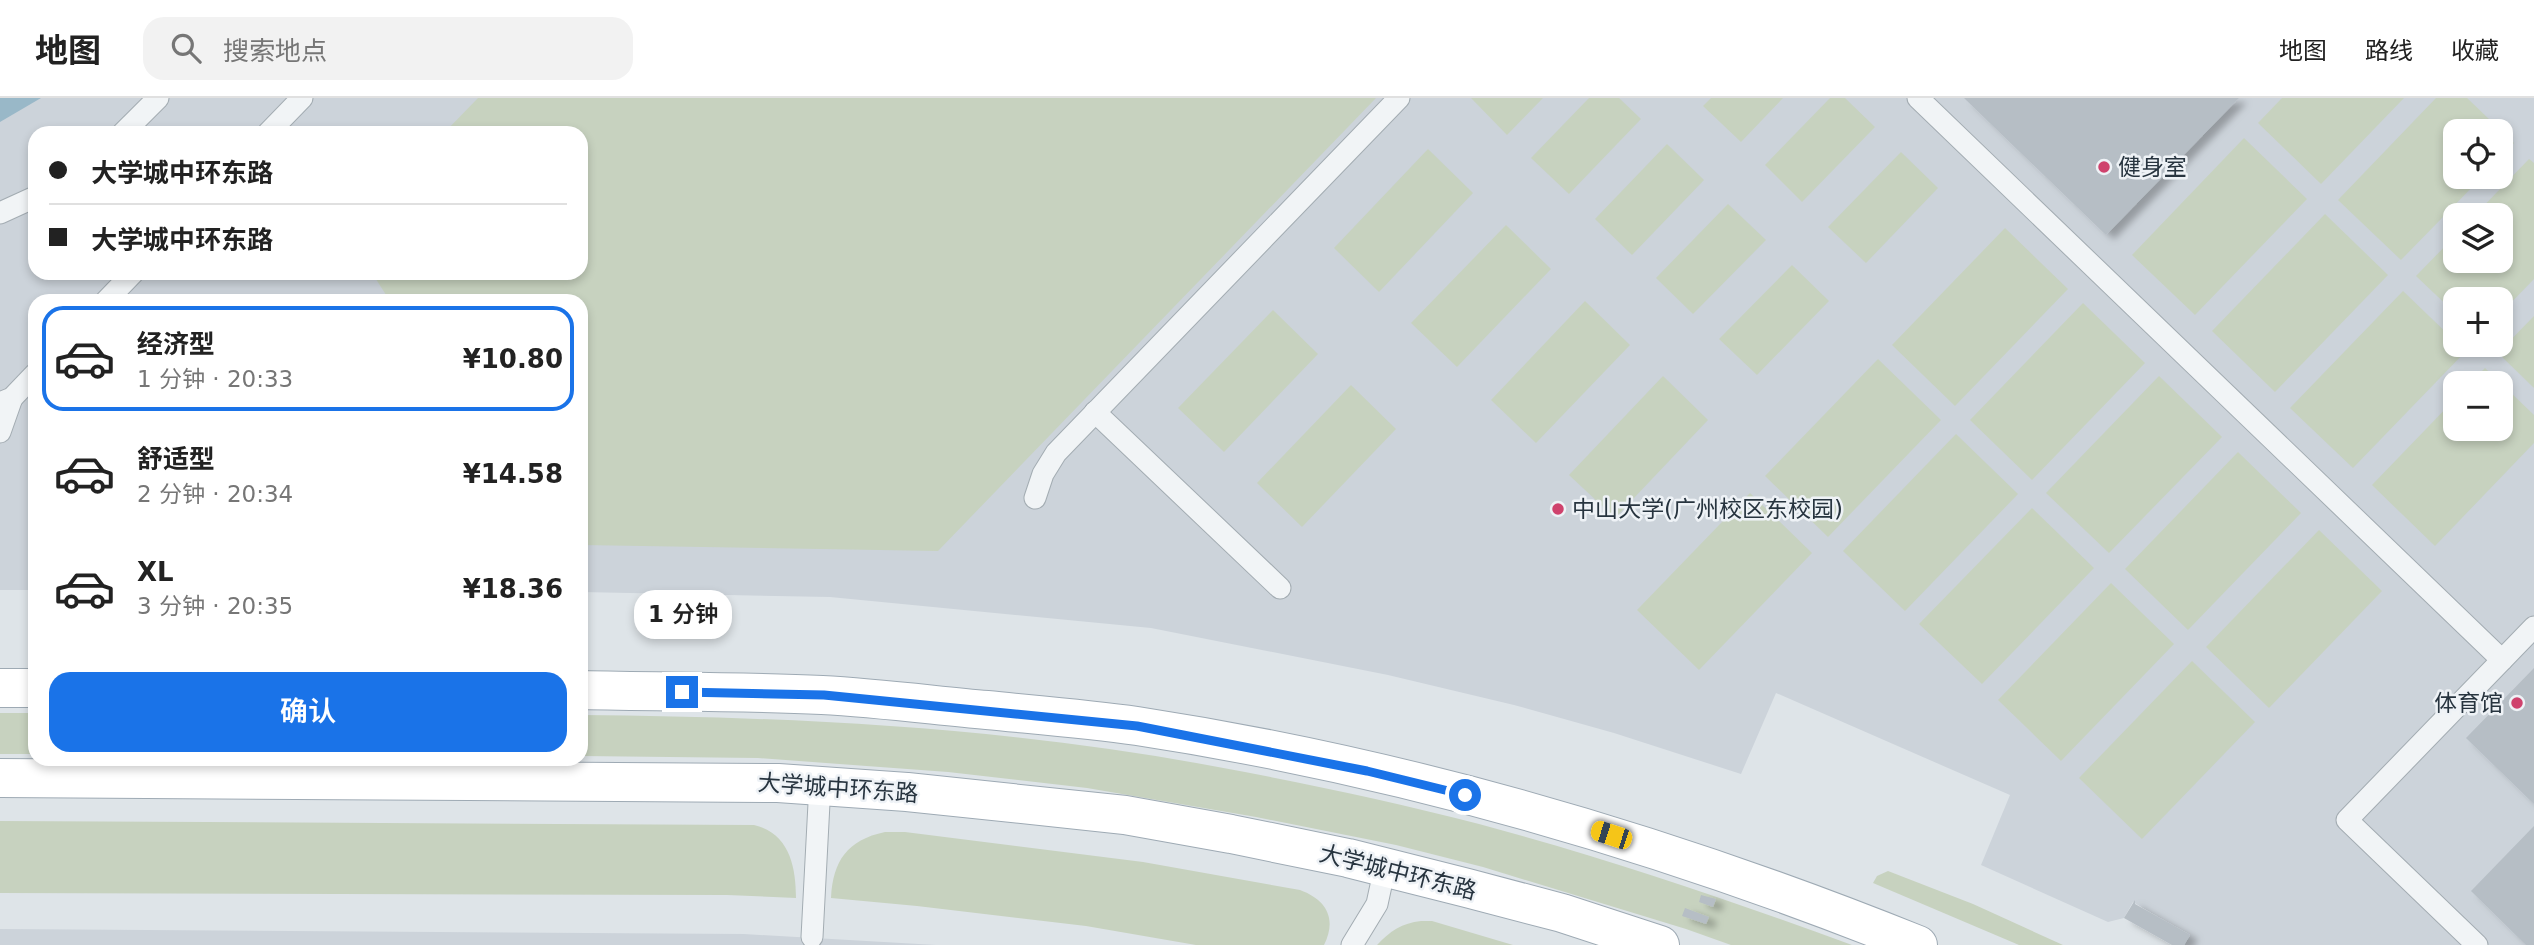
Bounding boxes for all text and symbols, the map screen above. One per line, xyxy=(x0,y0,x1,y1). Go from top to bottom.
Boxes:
search box xyxy=(143,17,633,80)
icon: search xyxy=(167,29,205,67)
text: 地图 xyxy=(35,31,101,70)
text: 搜索地点 xyxy=(223,36,327,66)
text: 地图 xyxy=(2279,37,2327,65)
text: 路线 xyxy=(2365,37,2413,65)
text: 收藏 xyxy=(2451,37,2499,65)
map controls xyxy=(2443,119,2513,441)
button: locate xyxy=(2443,119,2513,189)
place label: 健身室 xyxy=(2118,154,2187,180)
text: 大学城中环东路 xyxy=(91,158,273,188)
marker: 健身室 xyxy=(2096,159,2112,175)
button: layers xyxy=(2443,203,2513,273)
text: 大学城中环东路 xyxy=(91,225,273,255)
button: + xyxy=(2443,287,2513,357)
icon: car xyxy=(53,327,116,390)
text: 经济型 xyxy=(137,329,215,359)
text: ¥10.80 xyxy=(463,344,563,374)
text: 1 分钟 · 20:33 xyxy=(137,366,293,392)
button: − xyxy=(2443,371,2513,441)
icon: car xyxy=(53,442,116,505)
text: 舒适型 xyxy=(137,444,215,474)
text: ¥14.58 xyxy=(463,459,563,489)
text: 2 分钟 · 20:34 xyxy=(137,481,293,507)
place label: 中山大学(广州校区东校园) xyxy=(1572,496,1843,522)
marker: 中山大学(广州校区东校园) xyxy=(1550,501,1566,517)
icon: car xyxy=(53,557,116,620)
text: XL xyxy=(137,557,174,587)
text: ¥18.36 xyxy=(463,574,563,604)
callout: 1 分钟 xyxy=(633,590,731,640)
text: 3 分钟 · 20:35 xyxy=(137,593,293,619)
text: 1 分钟 xyxy=(648,601,718,627)
button: 确认 xyxy=(49,672,567,752)
route end xyxy=(666,676,698,708)
place label: 体育馆 xyxy=(2434,690,2503,716)
marker: 体育馆 xyxy=(2509,695,2525,711)
street label: 大学城中环东路 xyxy=(757,769,919,807)
route start xyxy=(1449,779,1481,811)
car xyxy=(1588,819,1635,851)
street label: 大学城中环东路 xyxy=(1317,840,1479,904)

